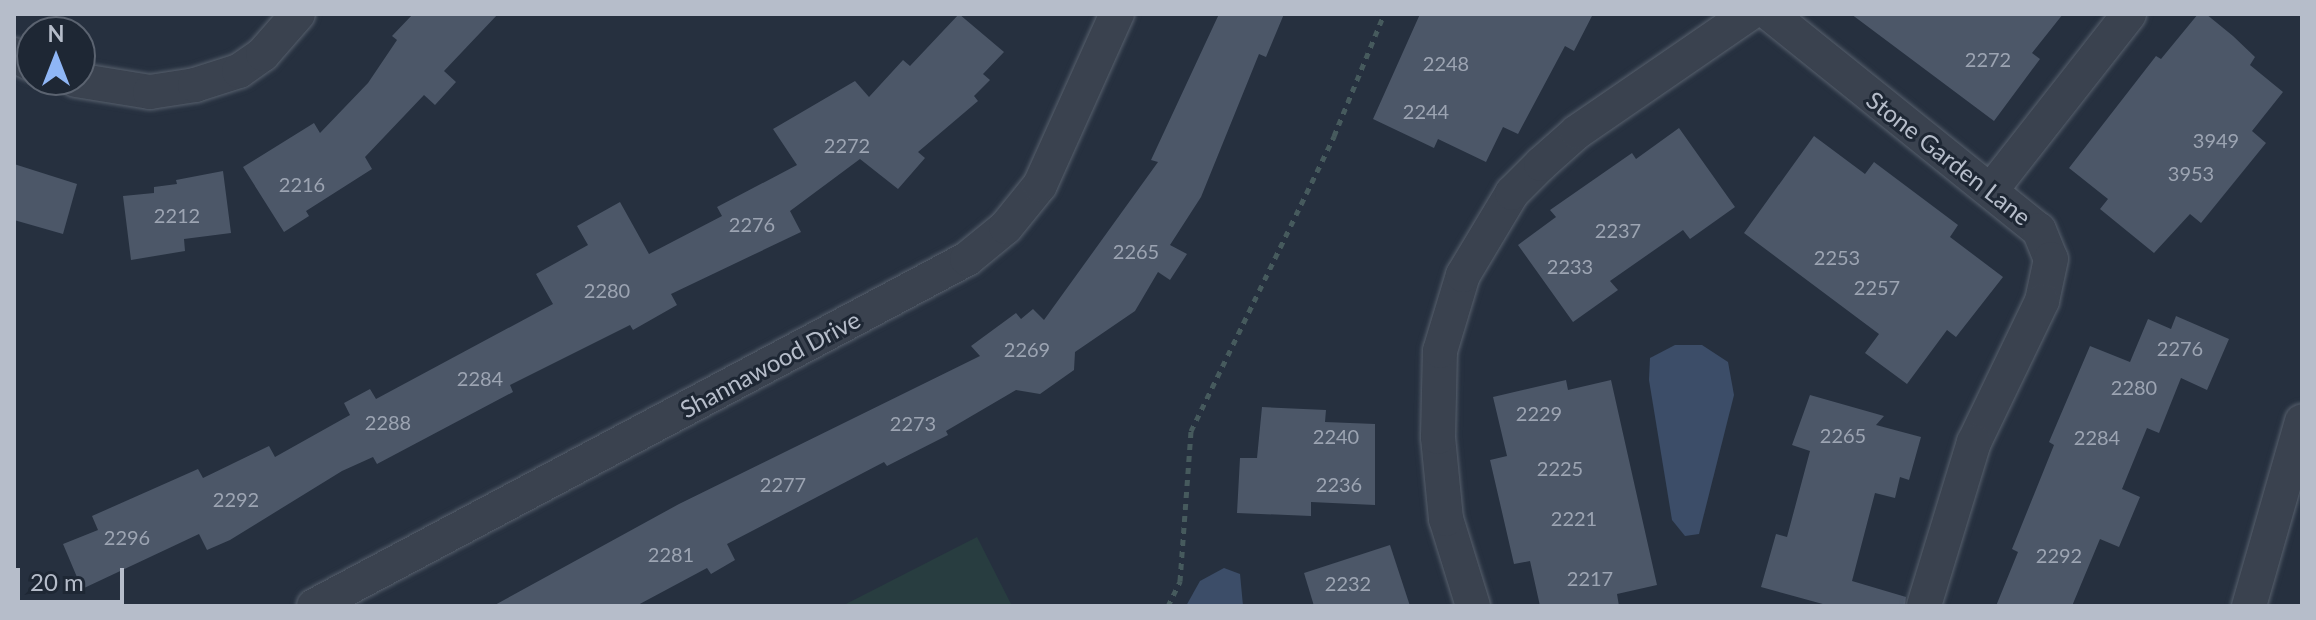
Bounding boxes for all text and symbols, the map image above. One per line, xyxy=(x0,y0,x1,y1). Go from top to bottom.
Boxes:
north arrow xyxy=(16,16,96,96)
text: N xyxy=(48,20,64,47)
house number: 2272 xyxy=(1965,47,2011,71)
house number: 2248 xyxy=(1423,51,1469,75)
street label: Stone Garden Lane xyxy=(1861,85,2037,231)
house number: 2244 xyxy=(1403,99,1449,123)
house number: 3949 xyxy=(2193,128,2239,152)
house number: 2272 xyxy=(824,133,870,157)
house number: 3953 xyxy=(2168,161,2214,185)
house number: 2216 xyxy=(279,172,325,196)
house number: 2212 xyxy=(154,203,200,227)
house number: 2276 xyxy=(729,212,775,236)
house number: 2237 xyxy=(1595,218,1641,242)
house number: 2265 xyxy=(1113,239,1159,263)
house number: 2253 xyxy=(1814,245,1860,269)
house number: 2233 xyxy=(1547,254,1593,278)
house number: 2257 xyxy=(1854,275,1900,299)
house number: 2280 xyxy=(584,278,630,302)
street label: Shannawood Drive xyxy=(675,304,865,424)
house number: 2276 xyxy=(2157,336,2203,360)
house number: 2269 xyxy=(1004,337,1050,361)
house number: 2284 xyxy=(457,366,503,390)
house number: 2280 xyxy=(2111,375,2157,399)
house number: 2229 xyxy=(1516,401,1562,425)
house number: 2288 xyxy=(365,410,411,434)
house number: 2273 xyxy=(890,411,936,435)
house number: 2265 xyxy=(1820,423,1866,447)
house number: 2240 xyxy=(1313,424,1359,448)
house number: 2284 xyxy=(2074,425,2120,449)
house number: 2225 xyxy=(1537,456,1583,480)
house number: 2277 xyxy=(760,472,806,496)
house number: 2236 xyxy=(1316,472,1362,496)
house number: 2292 xyxy=(213,487,259,511)
house number: 2221 xyxy=(1551,506,1597,530)
house number: 2296 xyxy=(104,525,150,549)
house number: 2281 xyxy=(648,542,694,566)
house number: 2292 xyxy=(2036,543,2082,567)
scale bar xyxy=(20,552,128,602)
house number: 2217 xyxy=(1567,566,1613,590)
text: 20 m xyxy=(30,567,84,596)
house number: 2232 xyxy=(1325,571,1371,595)

